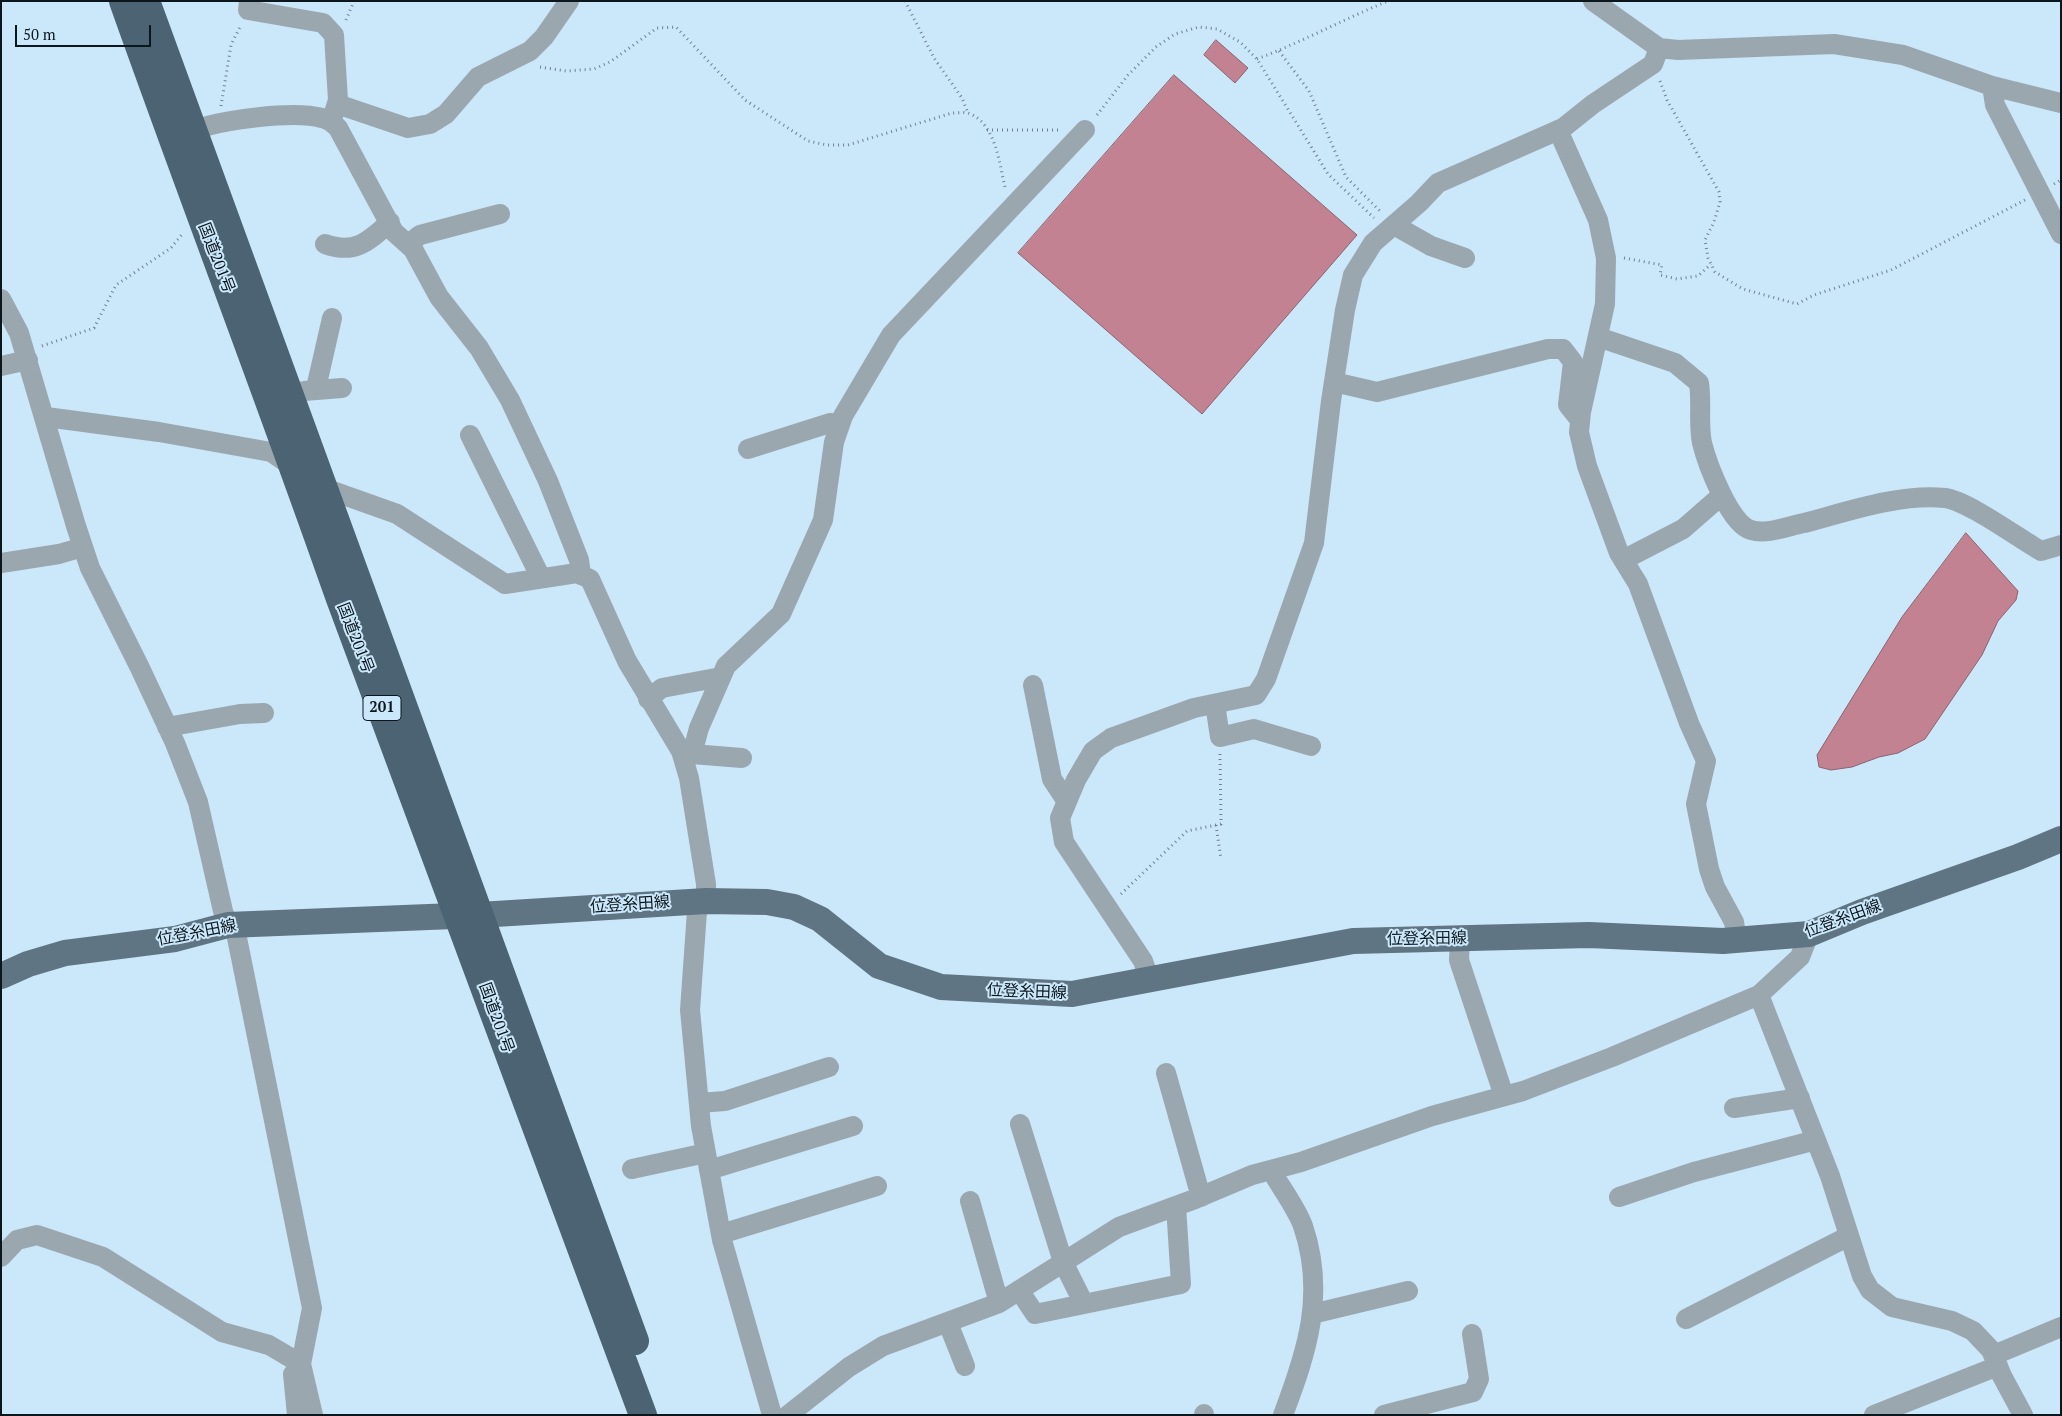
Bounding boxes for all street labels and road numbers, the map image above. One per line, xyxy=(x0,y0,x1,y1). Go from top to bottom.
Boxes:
street label: 国道201号 xyxy=(194,220,238,296)
street label: 国道201号 xyxy=(333,600,377,676)
road number: 201 xyxy=(363,696,401,720)
street label: 位登糸田線 xyxy=(589,893,671,917)
street label: 位登糸田線 xyxy=(1802,896,1884,942)
street label: 位登糸田線 xyxy=(156,916,238,950)
street label: 位登糸田線 xyxy=(1387,929,1467,949)
street label: 国道201号 xyxy=(474,980,518,1056)
street label: 位登糸田線 xyxy=(987,981,1067,1003)

